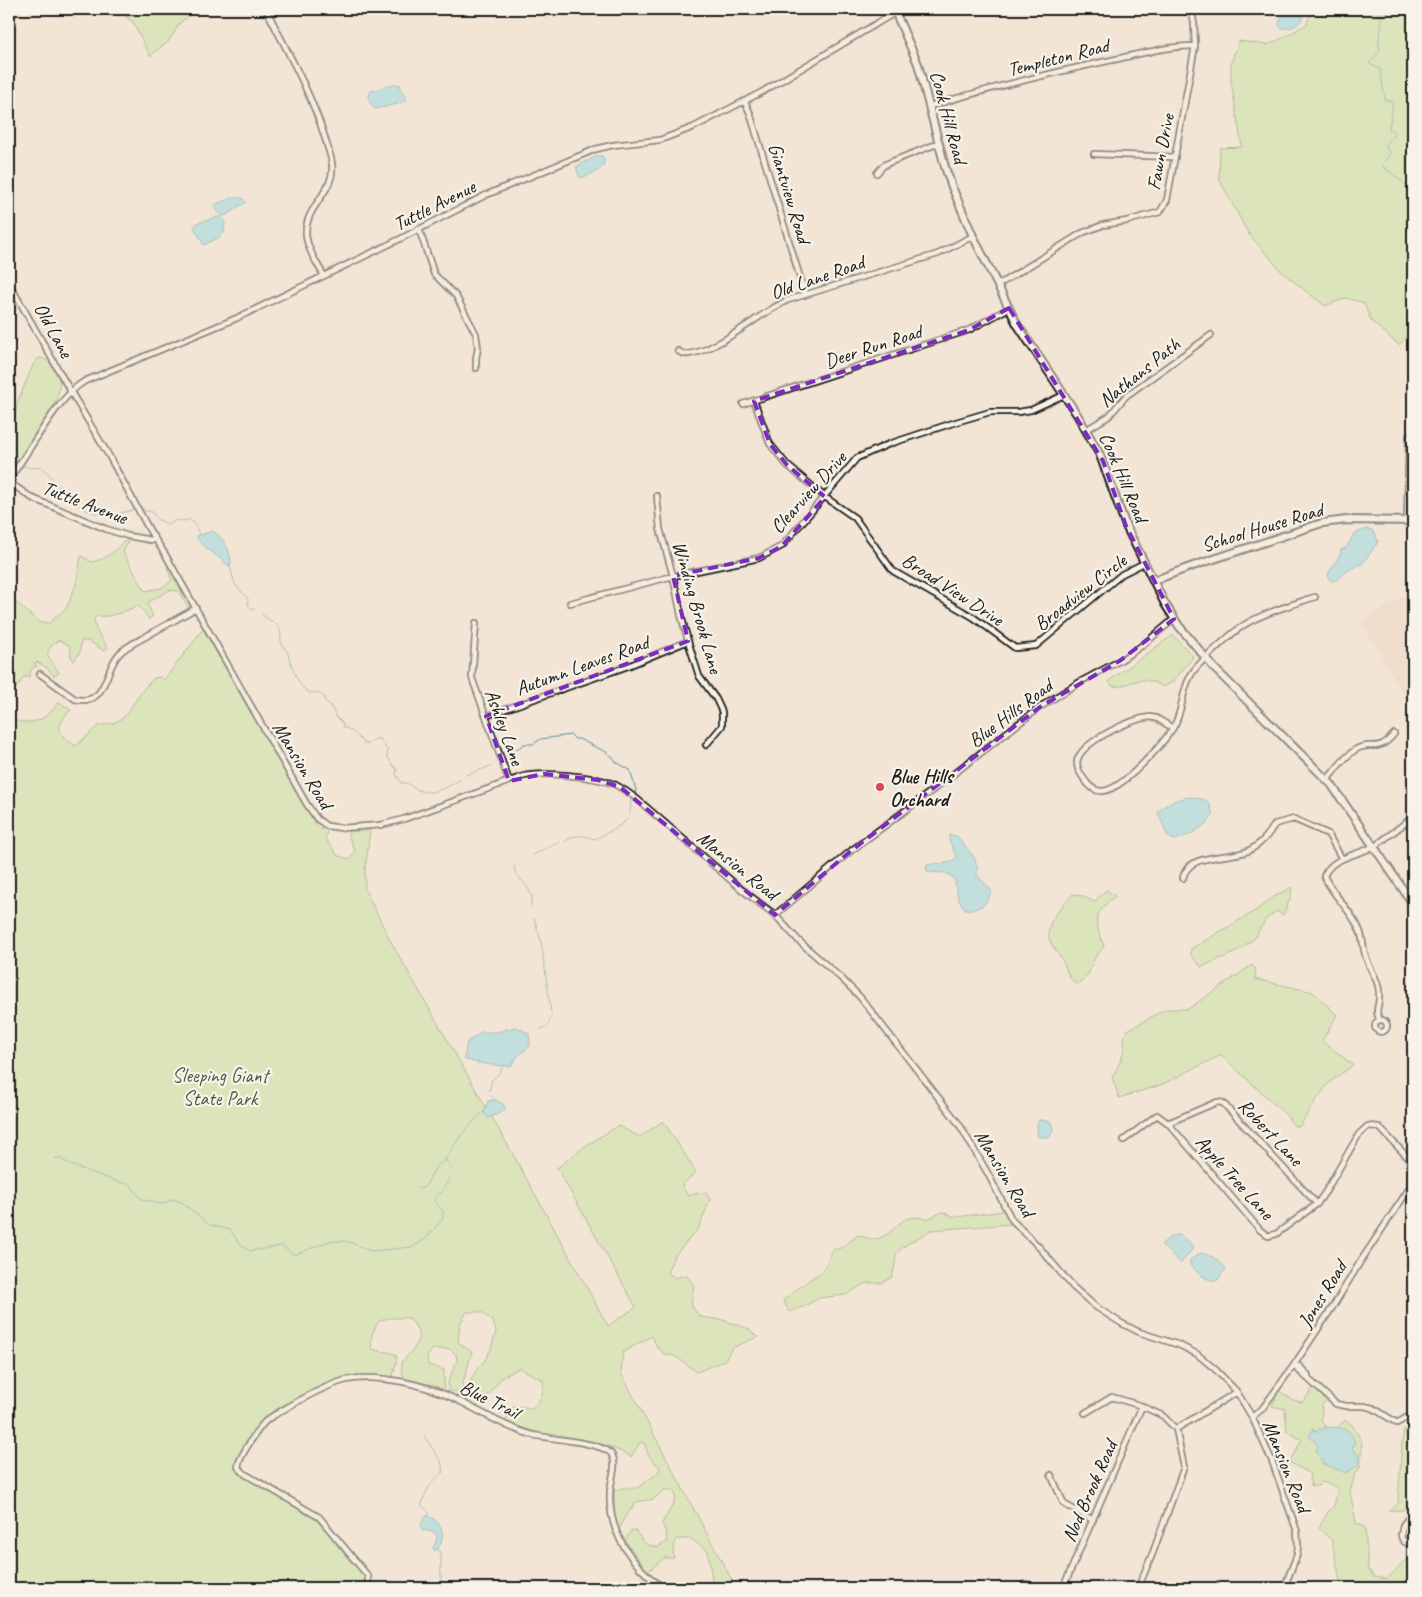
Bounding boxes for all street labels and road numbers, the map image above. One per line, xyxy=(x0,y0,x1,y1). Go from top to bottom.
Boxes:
street label: Templeton Road xyxy=(1005,32,1114,82)
street label: Cook Hill Road xyxy=(924,68,974,169)
street label: Fawn Drive xyxy=(1141,111,1180,192)
street label: Giantview Road xyxy=(763,140,817,249)
street label: Tuttle Avenue xyxy=(389,173,481,237)
street label: Old Lane Road xyxy=(767,249,870,305)
street label: Old Lane xyxy=(28,298,80,363)
street label: Deer Run Road xyxy=(821,318,928,374)
street label: Nathans Path xyxy=(1094,331,1186,413)
street label: Cook Hill Road xyxy=(1093,429,1155,529)
street label: Clearview Drive xyxy=(765,445,853,539)
street label: Tuttle Avenue xyxy=(39,475,132,531)
street label: School House Road xyxy=(1199,496,1329,558)
street label: Winding Brook Lane xyxy=(667,538,729,677)
street label: Broad View Drive xyxy=(897,547,1010,632)
street label: Broadview Circle xyxy=(1029,548,1133,636)
street label: Autumn Leaves Road xyxy=(512,629,655,701)
street label: Blue Hills Road xyxy=(963,672,1060,753)
street label: Ashley Lane xyxy=(479,686,530,770)
street label: Mansion Road xyxy=(267,717,340,816)
street label: Mansion Road xyxy=(692,825,786,908)
street label: Robert Lane xyxy=(1233,1093,1309,1173)
street label: Mansion Road xyxy=(969,1125,1042,1224)
street label: Apple Tree Lane xyxy=(1190,1130,1280,1226)
street label: Jones Road xyxy=(1292,1254,1354,1333)
street label: Blue Trail xyxy=(456,1374,527,1426)
street label: Mansion Road xyxy=(1257,1416,1317,1519)
street label: Nod Brook Road xyxy=(1056,1434,1124,1546)

